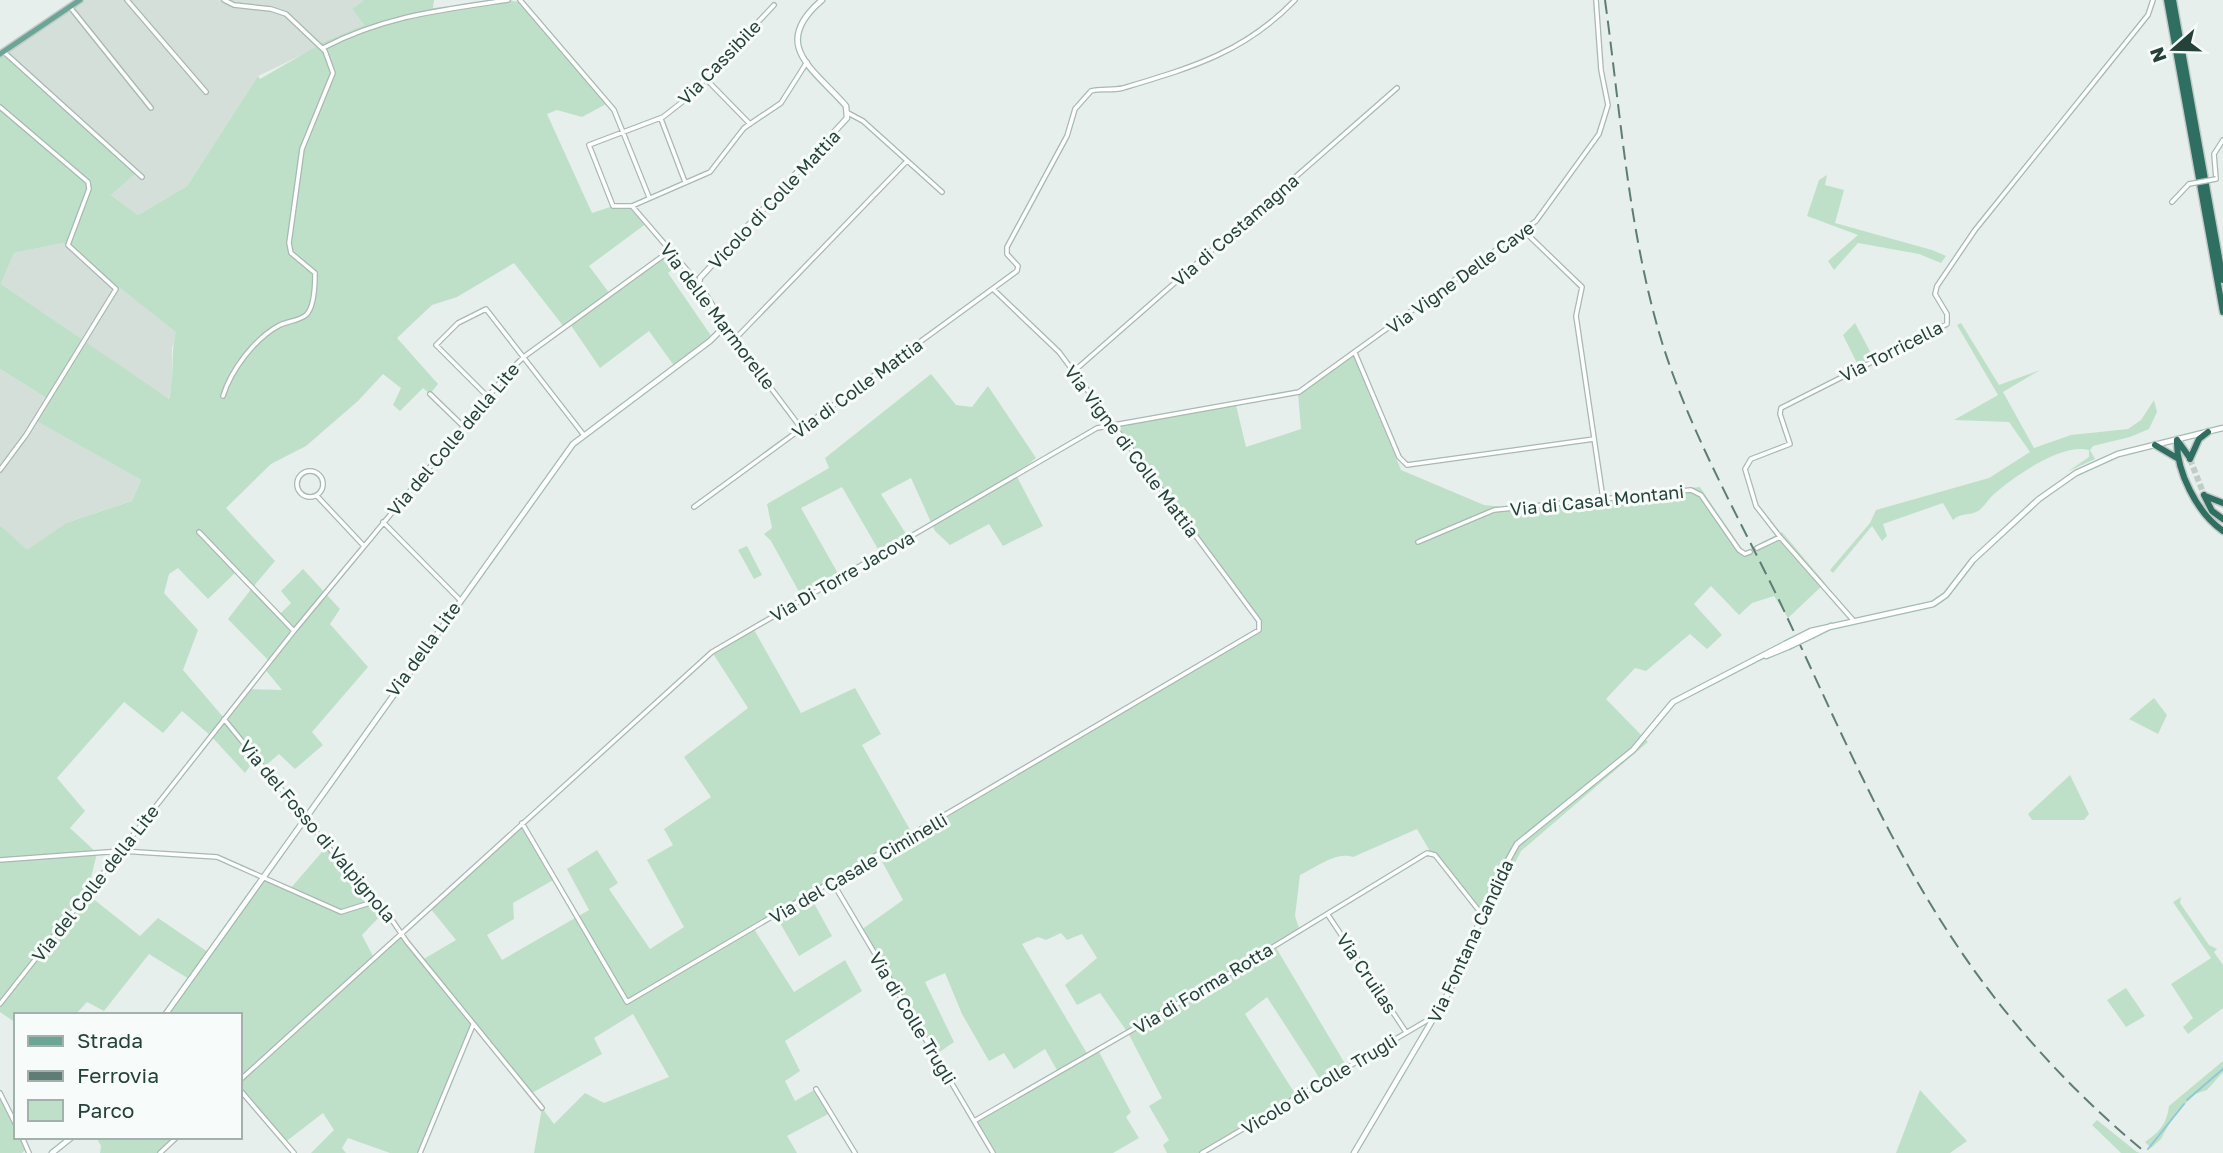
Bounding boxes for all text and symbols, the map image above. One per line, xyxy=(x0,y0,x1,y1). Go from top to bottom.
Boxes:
north arrow xyxy=(2139,14,2209,84)
street label: Via Cassibile xyxy=(673,15,765,109)
text: N xyxy=(2144,44,2171,66)
street label: Vicolo di Colle Mattia xyxy=(704,125,844,273)
street label: Via di Costamagna xyxy=(1167,169,1303,291)
street label: Via Vigne Delle Cave xyxy=(1382,216,1538,338)
street label: Via delle Marmorelle xyxy=(656,238,780,394)
street label: Via Torricella xyxy=(1836,316,1946,386)
street label: Via di Colle Mattia xyxy=(787,333,927,443)
street label: Via del Colle della Lite xyxy=(383,358,523,520)
street label: Via Vigne di Colle Mattia xyxy=(1060,361,1204,541)
street label: Via di Casal Montani xyxy=(1509,480,1685,520)
street label: Via Di Torre Jacova xyxy=(766,526,918,626)
street label: Via della Lite xyxy=(381,597,465,701)
street label: Via del Fosso di Valpignola xyxy=(235,735,401,927)
street label: Via del Colle della Lite xyxy=(27,800,163,966)
street label: Via del Casale Ciminelli xyxy=(765,808,951,928)
street label: Via Fontana Candida xyxy=(1423,856,1517,1026)
street label: Via Cruilas xyxy=(1332,929,1402,1017)
street label: Via di Forma Rotta xyxy=(1130,938,1276,1038)
street label: Via di Colle Trugli xyxy=(865,948,961,1088)
legend xyxy=(14,1013,242,1139)
text: Strada xyxy=(77,1027,143,1053)
street label: Vicolo di Colle Trugli xyxy=(1237,1029,1401,1139)
text: Ferrovia xyxy=(77,1062,159,1088)
text: Parco xyxy=(77,1097,134,1123)

